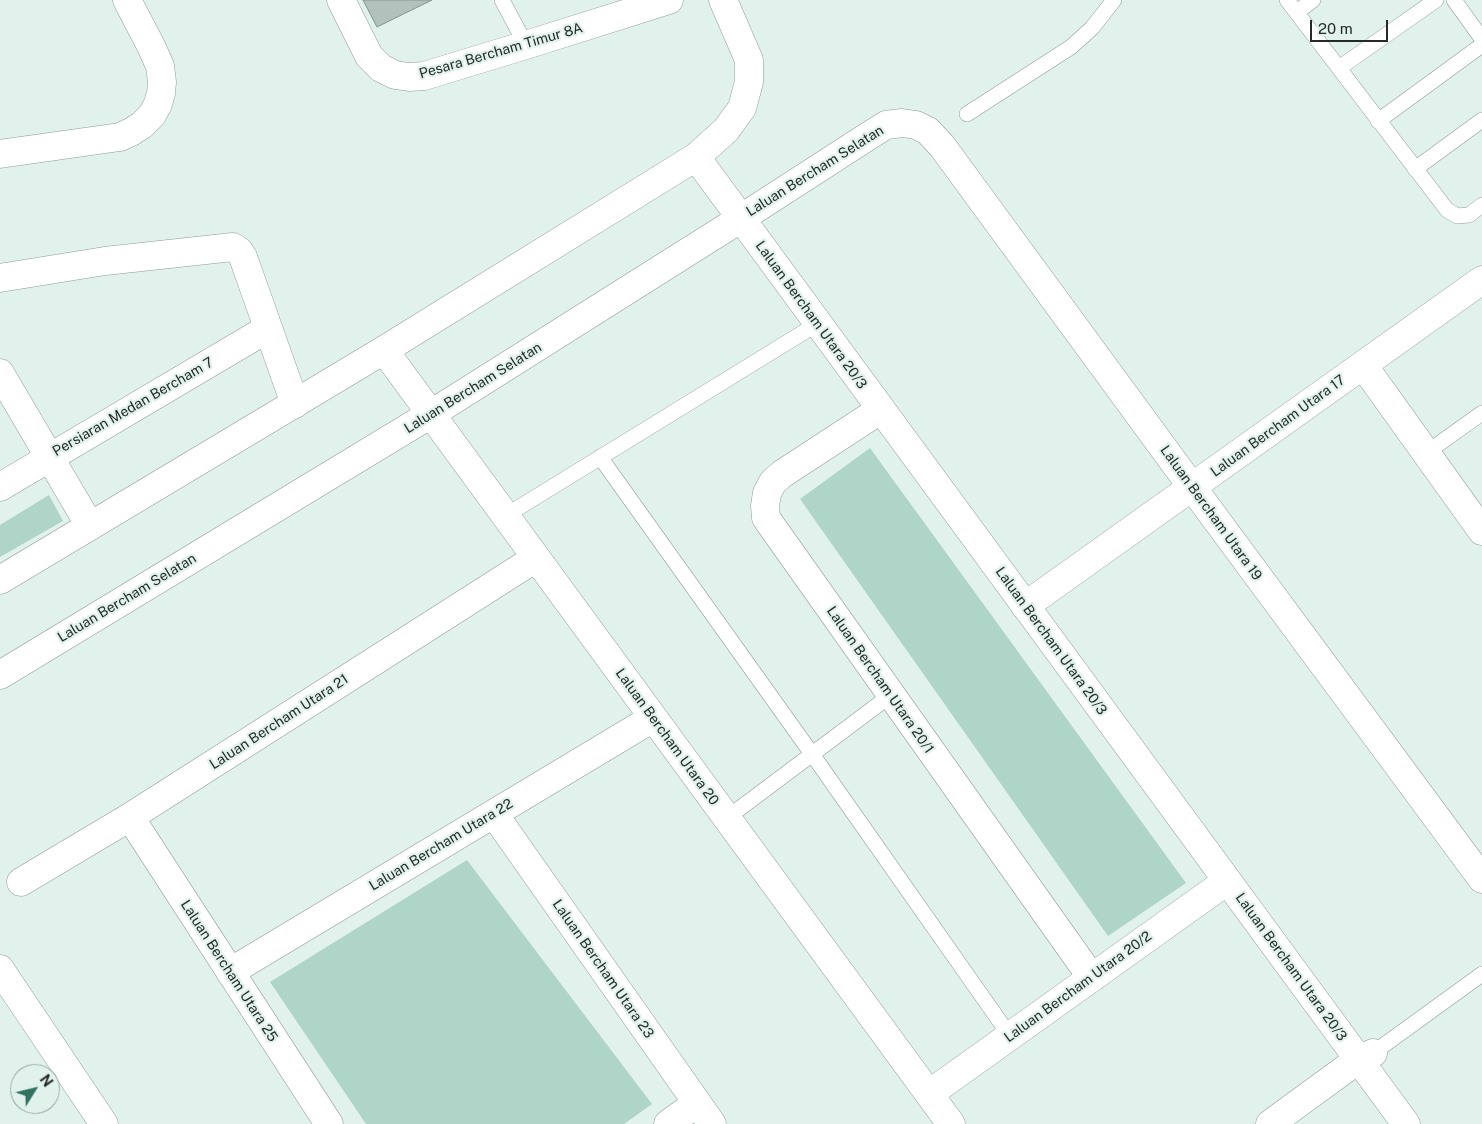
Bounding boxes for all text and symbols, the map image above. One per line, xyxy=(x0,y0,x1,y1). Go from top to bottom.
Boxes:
scale bar xyxy=(1312,10,1390,42)
street label: Pesara Bercham Timur 8A xyxy=(417,20,585,82)
text: 20 m xyxy=(1318,20,1353,37)
street label: Laluan Bercham Selatan xyxy=(743,122,887,220)
street label: Laluan Bercham Utara 20/3 xyxy=(752,238,870,392)
street label: Laluan Bercham Selatan xyxy=(401,339,545,437)
street label: Persiaran Medan Bercham 7 xyxy=(50,354,216,460)
street label: Laluan Bercham Utara 17 xyxy=(1207,372,1349,480)
street label: Laluan Bercham Utara 19 xyxy=(1156,442,1266,584)
street label: Laluan Bercham Selatan xyxy=(55,550,199,646)
street label: Laluan Bercham Utara 20/3 xyxy=(992,564,1110,718)
street label: Laluan Bercham Utara 20/1 xyxy=(823,603,937,757)
street label: Laluan Bercham Utara 20 xyxy=(612,665,722,809)
street label: Laluan Bercham Utara 21 xyxy=(206,671,352,773)
street label: Laluan Bercham Utara 22 xyxy=(366,795,516,895)
street label: Laluan Bercham Utara 20/3 xyxy=(1232,890,1350,1044)
street label: Laluan Bercham Utara 25 xyxy=(177,897,281,1045)
street label: Laluan Bercham Utara 23 xyxy=(549,897,657,1041)
street label: Laluan Bercham Utara 20/2 xyxy=(1001,928,1155,1046)
north arrow xyxy=(10,1064,60,1114)
text: N xyxy=(37,1072,56,1090)

